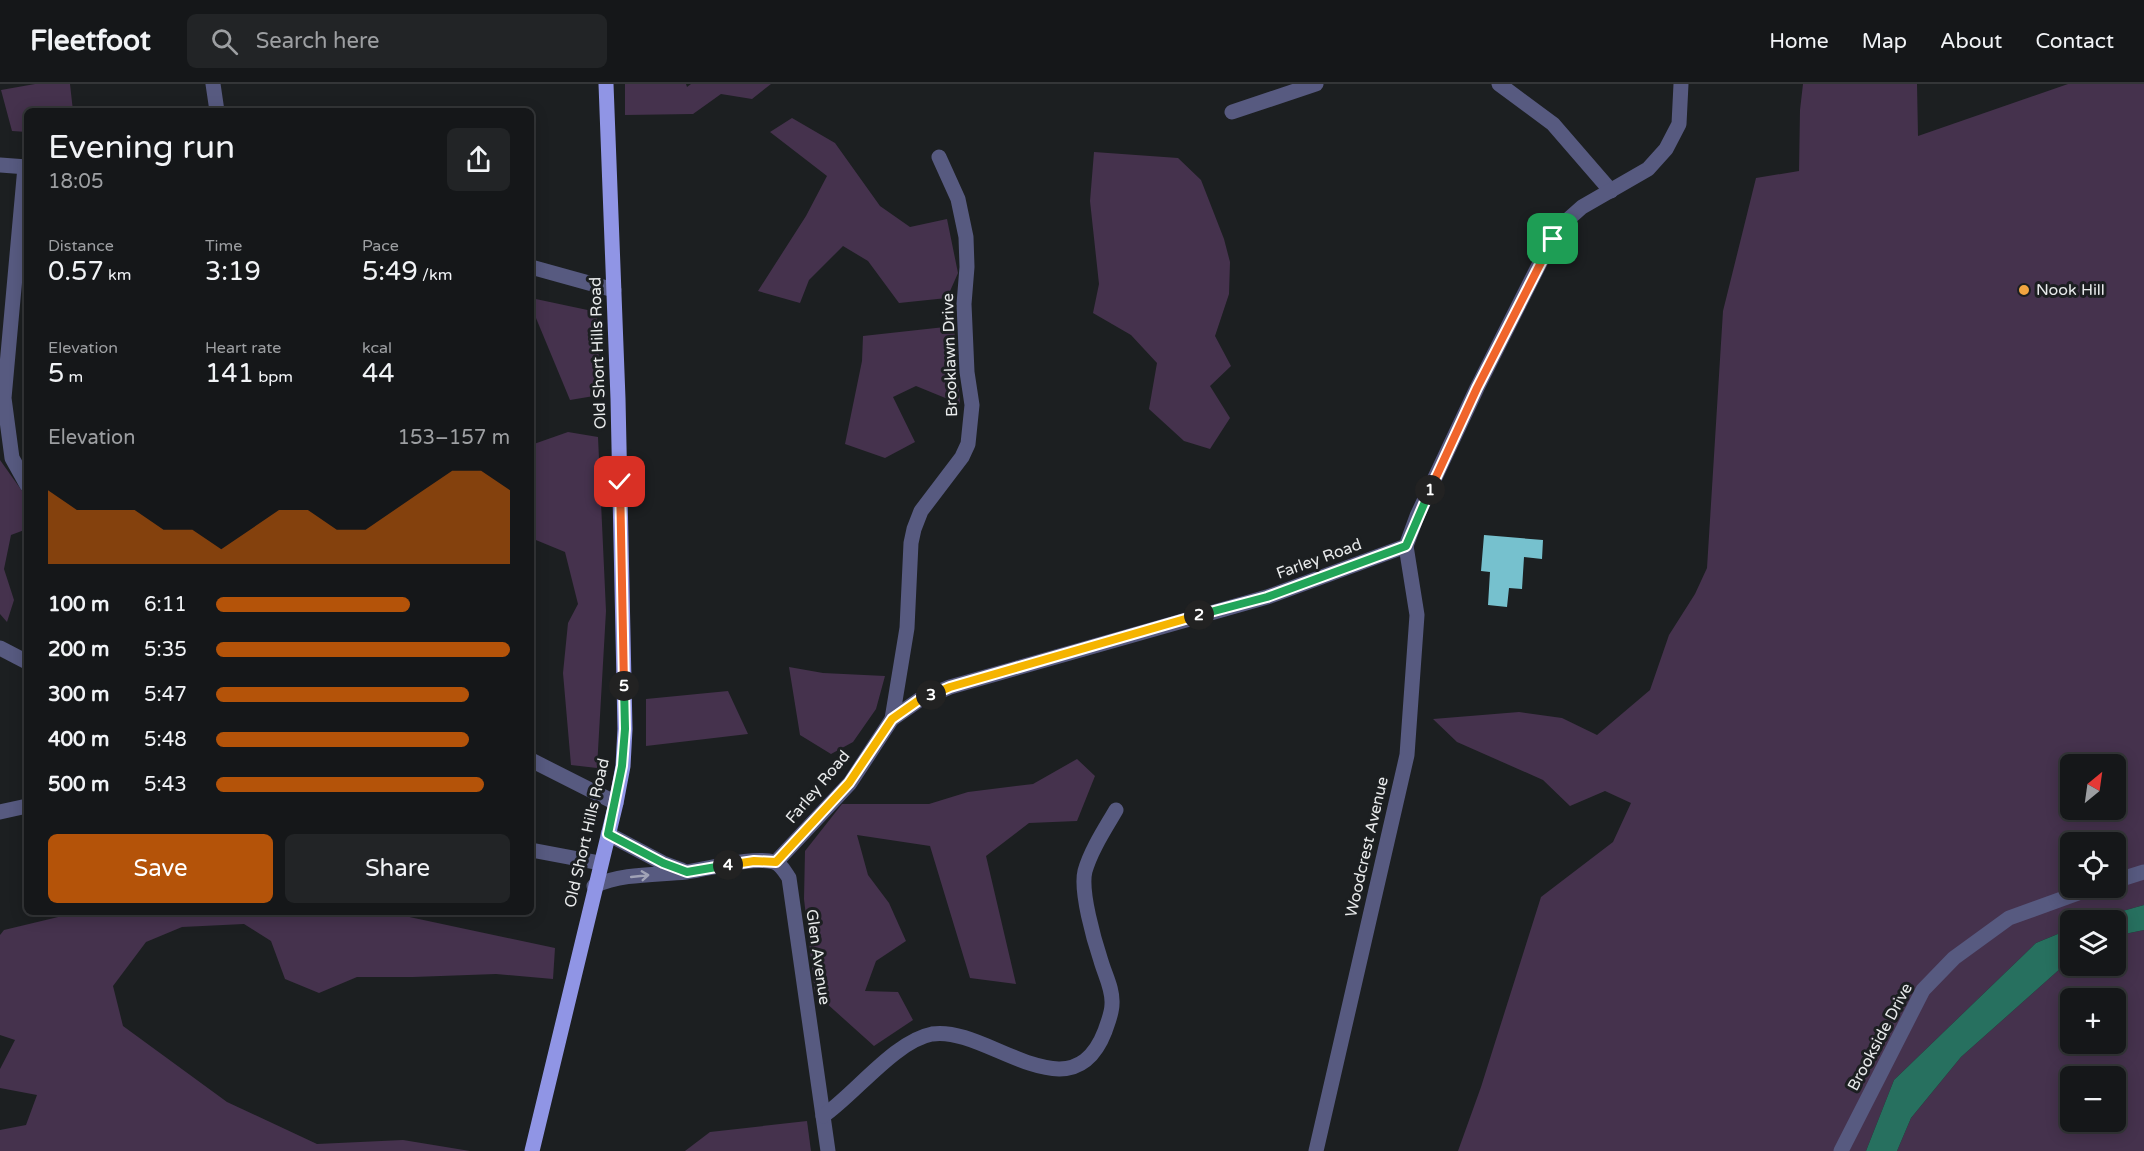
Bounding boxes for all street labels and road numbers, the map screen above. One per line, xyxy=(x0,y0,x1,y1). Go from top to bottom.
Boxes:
street label: Old Short Hills Road xyxy=(585,276,611,430)
street label: Brooklawn Drive xyxy=(938,293,962,417)
street label: Farley Road xyxy=(1273,534,1365,584)
street label: Farley Road xyxy=(782,746,854,828)
street label: Old Short Hills Road xyxy=(560,756,614,910)
street label: Woodcrest Avenue xyxy=(1341,775,1393,919)
street label: Glen Avenue xyxy=(801,908,835,1006)
street label: Brookside Drive xyxy=(1843,980,1917,1094)

